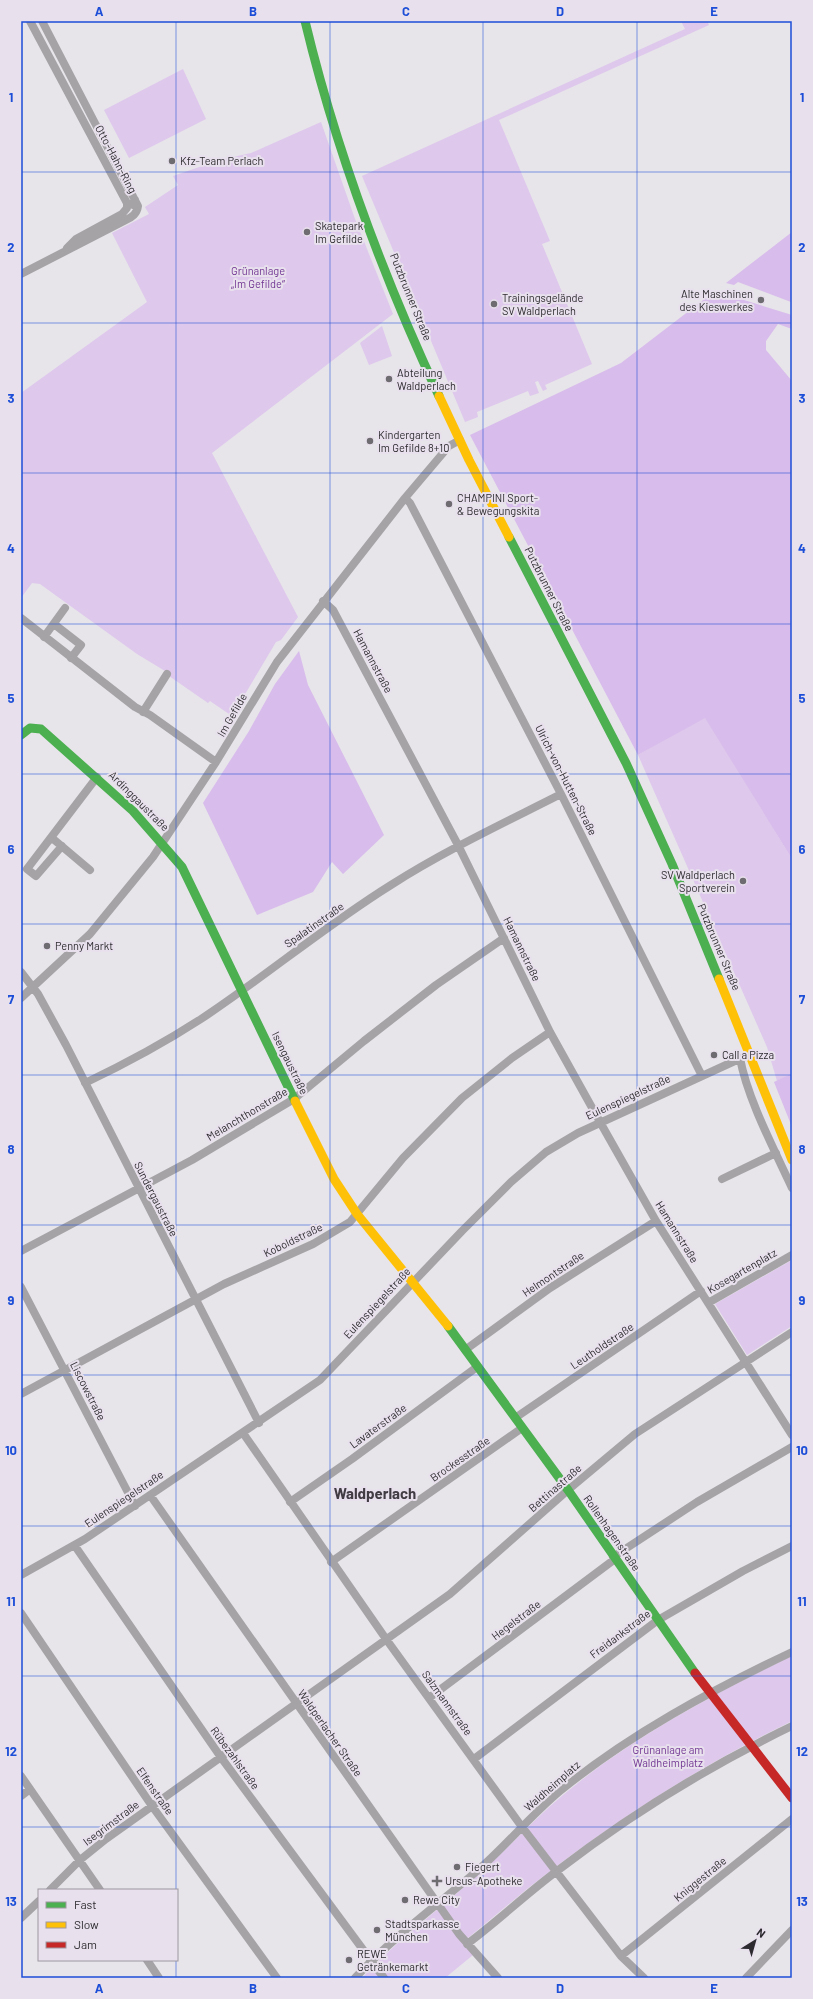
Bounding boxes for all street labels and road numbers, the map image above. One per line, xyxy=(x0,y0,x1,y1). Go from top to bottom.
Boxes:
street label: Otto-Hahn-Ring xyxy=(93,122,140,195)
street label: Putzbrunner Straße xyxy=(388,251,435,343)
street label: Putzbrunner Straße xyxy=(523,544,576,633)
street label: Hamannstraße xyxy=(351,627,396,695)
street label: Im Gefilde xyxy=(214,691,249,739)
street label: Ulrich-von-Hutten-Straße xyxy=(533,722,600,837)
street label: Ardinggaustraße xyxy=(107,768,172,833)
street label: Spalatinstraße xyxy=(281,899,346,950)
street label: Putzbrunner Straße xyxy=(695,901,744,992)
street label: Hamannstraße xyxy=(501,914,544,983)
street label: Isengaustraße xyxy=(270,1029,311,1096)
street label: Eulenspiegelstraße xyxy=(583,1071,672,1122)
street label: Melanchthonstraße xyxy=(204,1084,290,1143)
street label: Sundergaustraße xyxy=(132,1159,181,1238)
street label: Hamannstraße xyxy=(653,1198,702,1265)
street label: Koboldstraße xyxy=(261,1220,324,1259)
street label: Kosegartenplatz xyxy=(705,1245,779,1296)
street label: Helmontstraße xyxy=(519,1248,586,1299)
street label: Eulenspiegelstraße xyxy=(340,1264,413,1341)
street label: Leutholdstraße xyxy=(568,1320,636,1371)
street label: Liscowstraße xyxy=(68,1359,109,1422)
street label: Lavaterstraße xyxy=(347,1401,409,1451)
street label: Brockesstraße xyxy=(427,1433,492,1484)
street label: Bettinastraße xyxy=(526,1461,584,1514)
street label: Eulenspiegelstraße xyxy=(82,1467,166,1530)
street label: Rollenhagenstraße xyxy=(581,1492,644,1573)
street label: Hegelstraße xyxy=(489,1597,543,1642)
street label: Freidankstraße xyxy=(587,1606,653,1661)
street label: Salzmannstraße xyxy=(420,1668,475,1738)
street label: Waldperlacher Straße xyxy=(296,1687,365,1779)
street label: Rübezahlstraße xyxy=(208,1724,263,1792)
street label: Waldheimplatz xyxy=(521,1758,582,1813)
street label: Elfenstraße xyxy=(134,1764,177,1817)
street label: Isegrimstraße xyxy=(80,1797,141,1848)
street label: Kniggestraße xyxy=(671,1853,729,1904)

